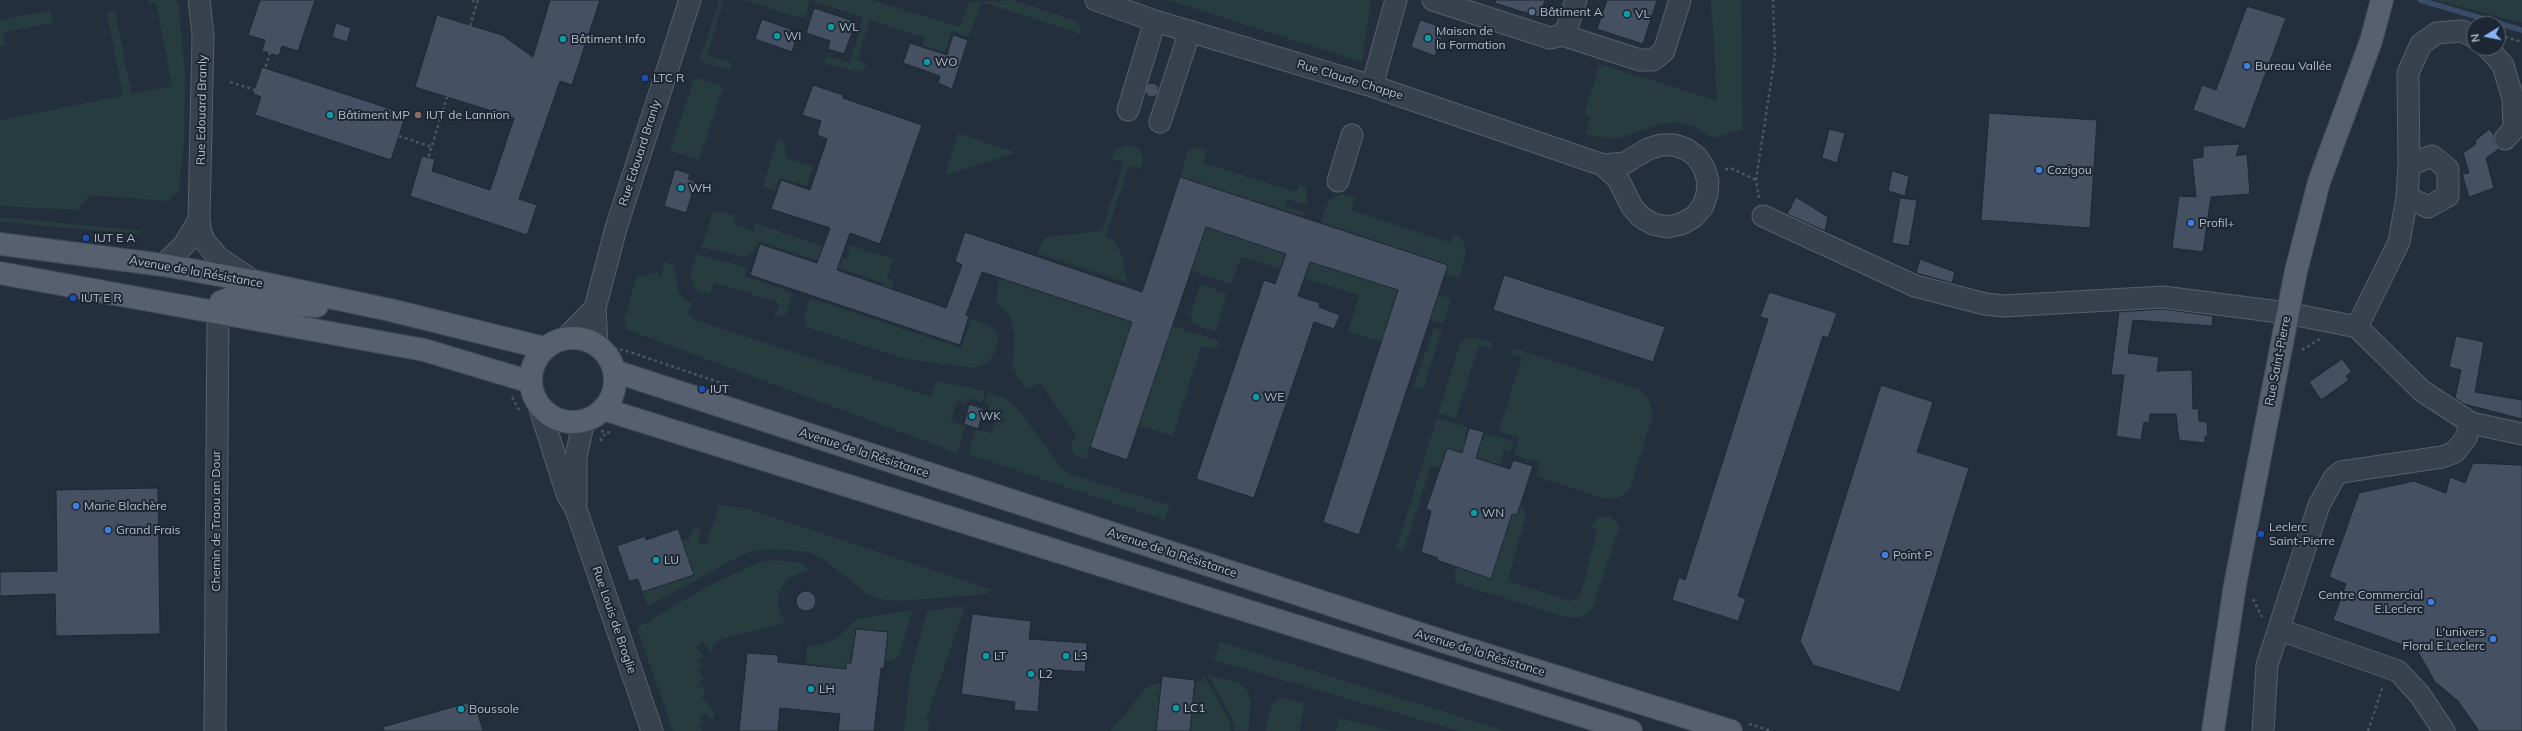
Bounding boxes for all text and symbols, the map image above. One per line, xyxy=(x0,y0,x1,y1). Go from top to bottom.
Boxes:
place label: Bâtiment A xyxy=(1540,5,1603,19)
marker: Bâtiment A xyxy=(1527,7,1537,17)
place label: VL xyxy=(1635,7,1650,21)
marker: VL xyxy=(1622,9,1632,19)
north arrow xyxy=(2466,16,2506,56)
place label: WL xyxy=(839,20,859,34)
marker: WL xyxy=(826,22,836,32)
place label: Maison de la Formation xyxy=(1436,24,1506,52)
place label: WI xyxy=(785,29,801,43)
marker: WI xyxy=(772,31,782,41)
place label: Bâtiment Info xyxy=(571,32,646,46)
marker: Maison de la Formation xyxy=(1423,33,1433,43)
text: N xyxy=(2468,33,2483,43)
marker: Bâtiment Info xyxy=(558,34,568,44)
street label: Rue Edouard Branly xyxy=(194,55,210,165)
place label: WO xyxy=(935,55,957,69)
marker: WO xyxy=(922,57,932,67)
street label: Rue Claude Chappe xyxy=(1295,57,1405,103)
place label: Bureau Vallée xyxy=(2255,59,2332,73)
marker: Bureau Vallée xyxy=(2242,61,2252,71)
place label: LTC R xyxy=(653,71,684,85)
marker: LTC R xyxy=(640,73,650,83)
street label: Rue Edouard Branly xyxy=(616,98,664,208)
place label: Bâtiment MP xyxy=(338,108,410,122)
place label: IUT de Lannion xyxy=(426,108,510,122)
marker: Bâtiment MP xyxy=(325,110,335,120)
marker: IUT de Lannion xyxy=(413,110,423,120)
place label: Cozigou xyxy=(2047,163,2092,177)
marker: Cozigou xyxy=(2034,165,2044,175)
place label: WH xyxy=(689,181,712,195)
marker: WH xyxy=(676,183,686,193)
place label: Profil+ xyxy=(2199,216,2235,230)
marker: Profil+ xyxy=(2186,218,2196,228)
place label: IUT E A xyxy=(94,231,135,245)
marker: IUT E A xyxy=(81,233,91,243)
street label: Avenue de la Résistance xyxy=(128,253,264,291)
place label: IUT E R xyxy=(81,291,122,305)
marker: IUT E R xyxy=(68,293,78,303)
street label: Rue Saint-Pierre xyxy=(2262,315,2294,407)
place label: IUT xyxy=(710,382,729,396)
marker: IUT xyxy=(697,384,707,394)
place label: WE xyxy=(1264,390,1284,404)
marker: WE xyxy=(1251,392,1261,402)
place label: WK xyxy=(980,409,1001,423)
marker: WK xyxy=(967,411,977,421)
street label: Avenue de la Résistance xyxy=(798,425,930,481)
street label: Chemin de Traou an Dour xyxy=(209,450,223,592)
place label: Marie Blachère xyxy=(84,499,167,513)
marker: Marie Blachère xyxy=(71,501,81,511)
place label: WN xyxy=(1482,506,1504,520)
marker: WN xyxy=(1469,508,1479,518)
place label: Leclerc Saint-Pierre xyxy=(2269,520,2335,548)
place label: Grand Frais xyxy=(116,523,181,537)
marker: Grand Frais xyxy=(103,525,113,535)
street label: Avenue de la Résistance xyxy=(1106,525,1238,581)
marker: Leclerc Saint-Pierre xyxy=(2256,529,2266,539)
place label: Point P xyxy=(1893,548,1932,562)
marker: Point P xyxy=(1880,550,1890,560)
place label: LU xyxy=(664,553,679,567)
marker: LU xyxy=(651,555,661,565)
street label: Rue Louis de Broglie xyxy=(589,564,639,676)
place label: Centre Commercial E.Leclerc xyxy=(2318,588,2423,616)
marker: Centre Commercial E.Leclerc xyxy=(2426,597,2436,607)
place label: L'univers Floral E.Leclerc xyxy=(2403,625,2485,653)
street label: Avenue de la Résistance xyxy=(1413,626,1547,680)
marker: L'univers Floral E.Leclerc xyxy=(2488,634,2498,644)
place label: LT xyxy=(994,649,1006,663)
place label: L3 xyxy=(1074,649,1088,663)
marker: LT xyxy=(981,651,991,661)
marker: L3 xyxy=(1061,651,1071,661)
place label: L2 xyxy=(1039,667,1053,681)
marker: L2 xyxy=(1026,669,1036,679)
place label: LH xyxy=(819,682,835,696)
marker: LH xyxy=(806,684,816,694)
place label: LC1 xyxy=(1184,701,1206,715)
place label: Boussole xyxy=(469,702,519,716)
marker: LC1 xyxy=(1171,703,1181,713)
marker: Boussole xyxy=(456,704,466,714)

